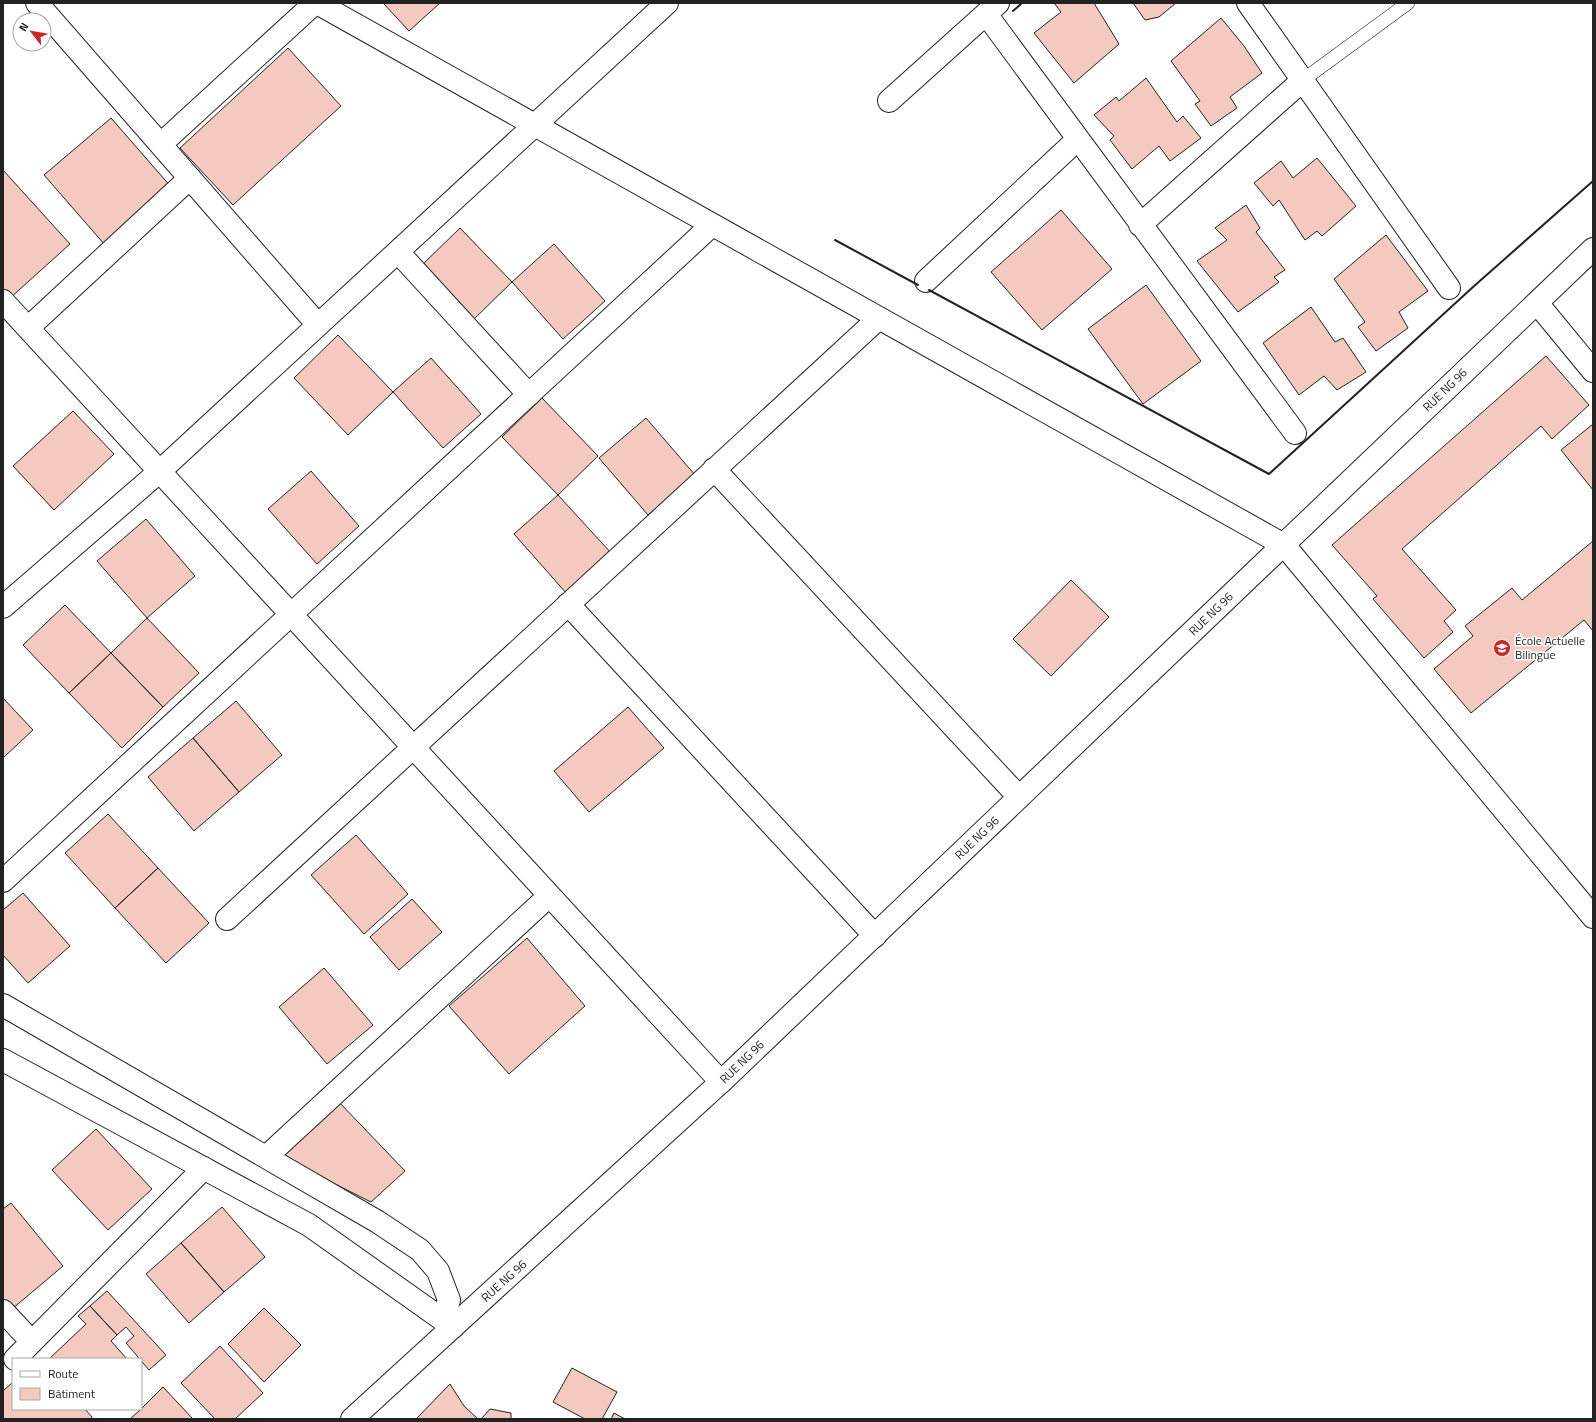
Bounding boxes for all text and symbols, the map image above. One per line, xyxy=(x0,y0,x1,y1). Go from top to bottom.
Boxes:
north arrow xyxy=(12,12,52,52)
text: N xyxy=(15,19,32,34)
street label: RUE NG 96 xyxy=(1418,363,1472,416)
street label: RUE NG 96 xyxy=(1184,587,1238,640)
place label: École Actuelle Bilingue xyxy=(1515,631,1585,664)
school or university icon: École Actuelle Bilingue xyxy=(1492,638,1512,658)
street label: RUE NG 96 xyxy=(950,811,1004,864)
street label: RUE NG 96 xyxy=(715,1035,769,1088)
street label: RUE NG 96 xyxy=(477,1255,531,1306)
legend xyxy=(12,1358,142,1410)
text: Route xyxy=(48,1364,78,1383)
text: Bâtiment xyxy=(48,1384,96,1403)

